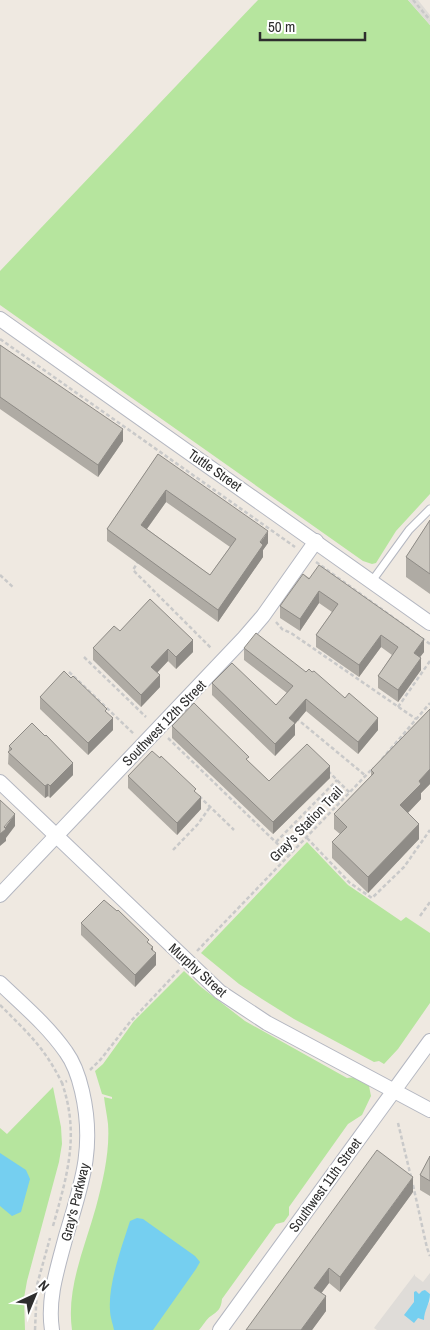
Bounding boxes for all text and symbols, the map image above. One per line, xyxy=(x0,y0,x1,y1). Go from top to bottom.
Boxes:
scale bar xyxy=(260,10,365,42)
text: 50 m xyxy=(268,16,295,37)
street label: Tuttle Street xyxy=(185,445,245,495)
street label: Southwest 12th Street xyxy=(118,676,210,770)
street label: Gray's Station Trail xyxy=(266,783,346,865)
street label: Murphy Street xyxy=(165,939,231,1001)
street label: Southwest 11th Street xyxy=(285,1134,365,1236)
street label: Gray's Parkway xyxy=(57,1161,93,1243)
north arrow xyxy=(10,1270,60,1320)
text: N xyxy=(35,1276,53,1295)

